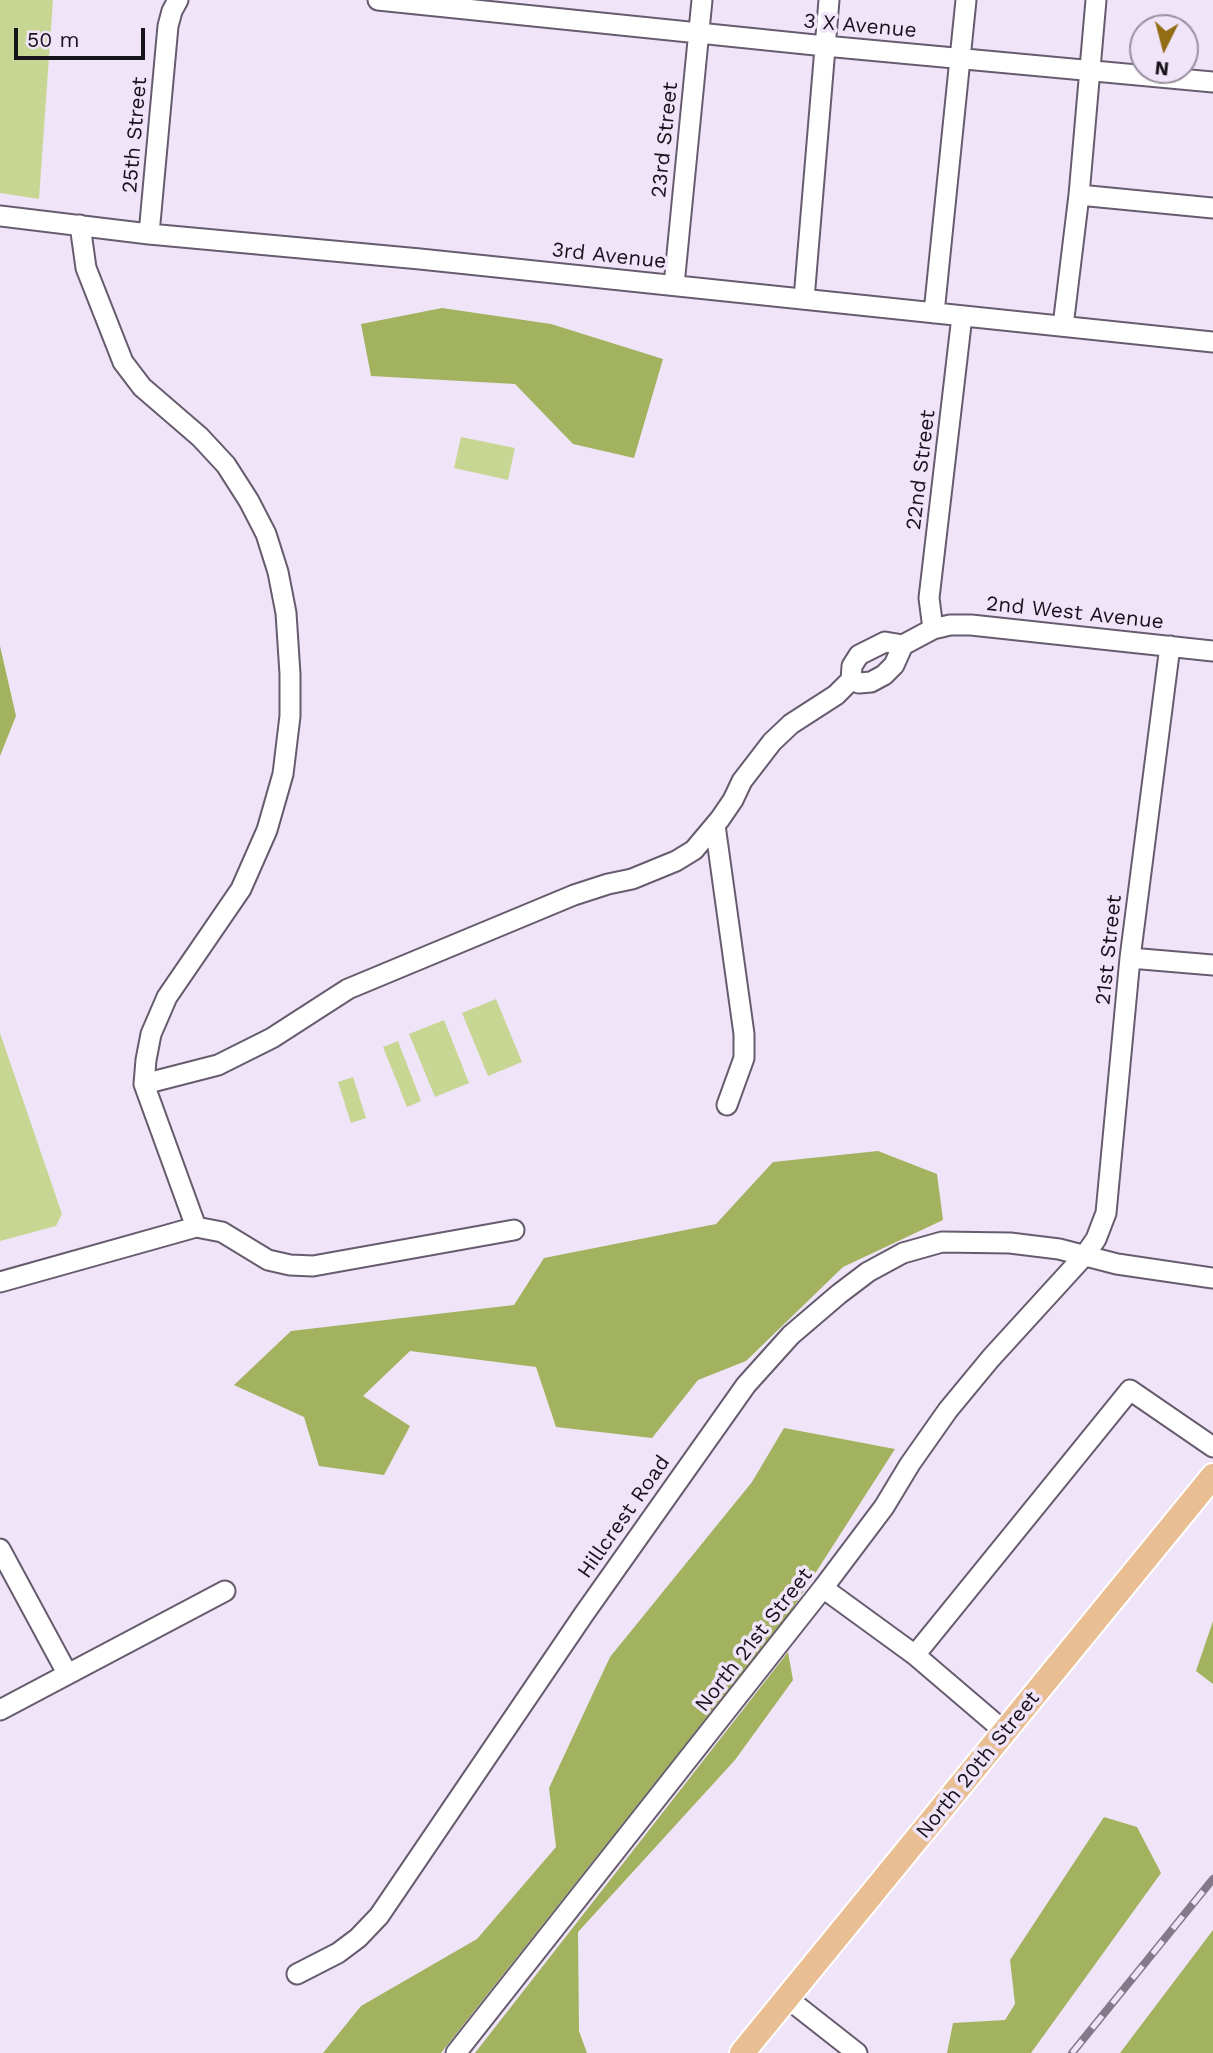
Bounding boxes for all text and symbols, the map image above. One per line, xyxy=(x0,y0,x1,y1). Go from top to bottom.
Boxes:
street label: 3 X Avenue xyxy=(802,9,918,43)
scale bar xyxy=(18,14,149,58)
north arrow xyxy=(1129,14,1199,84)
text: 50 m xyxy=(27,27,79,52)
text: N xyxy=(1154,56,1170,81)
street label: 25th Street xyxy=(117,76,153,194)
street label: 23rd Street xyxy=(646,81,684,199)
street label: 3rd Avenue xyxy=(550,237,668,275)
street label: 22nd Street xyxy=(901,408,941,532)
street label: 2nd West Avenue xyxy=(985,591,1165,635)
street label: 21st Street xyxy=(1091,894,1127,1006)
street label: Hillcrest Road xyxy=(572,1451,676,1583)
street label: North 21st Street xyxy=(690,1563,818,1717)
street label: North 20th Street xyxy=(911,1686,1045,1844)

